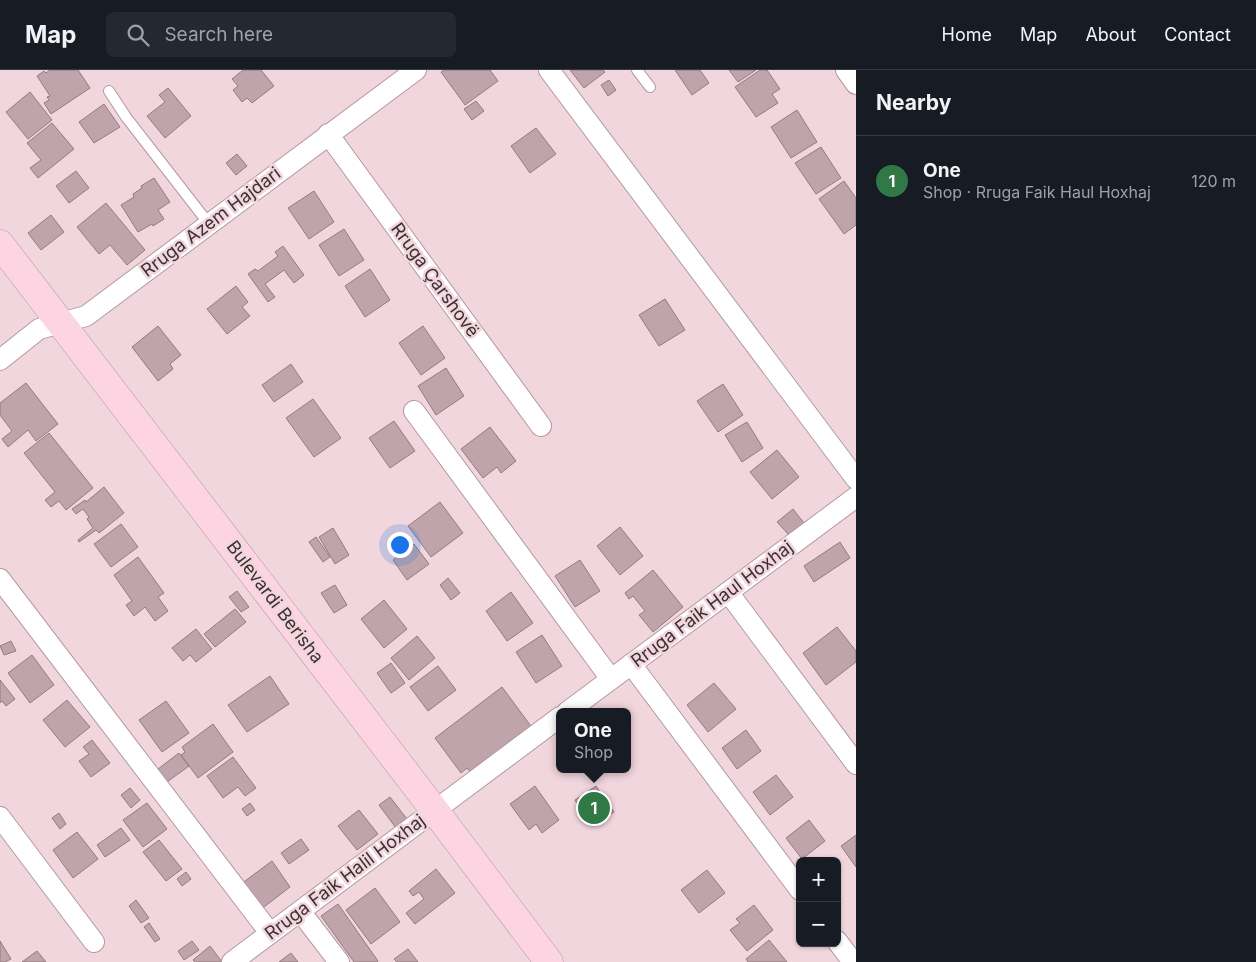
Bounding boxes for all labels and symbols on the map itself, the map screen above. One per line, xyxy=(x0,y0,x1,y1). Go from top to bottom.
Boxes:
street label: Rruga Azem Hajdari xyxy=(137,162,285,281)
street label: Rruga Çarshovë xyxy=(387,218,484,341)
your location xyxy=(387,532,413,558)
street label: Bulevardi Berisha xyxy=(223,536,328,667)
street label: Rruga Faik Haul Hoxhaj xyxy=(627,536,797,671)
pin: 1 xyxy=(578,789,610,827)
street label: Rruga Faik Halil Hoxhaj xyxy=(260,809,429,944)

